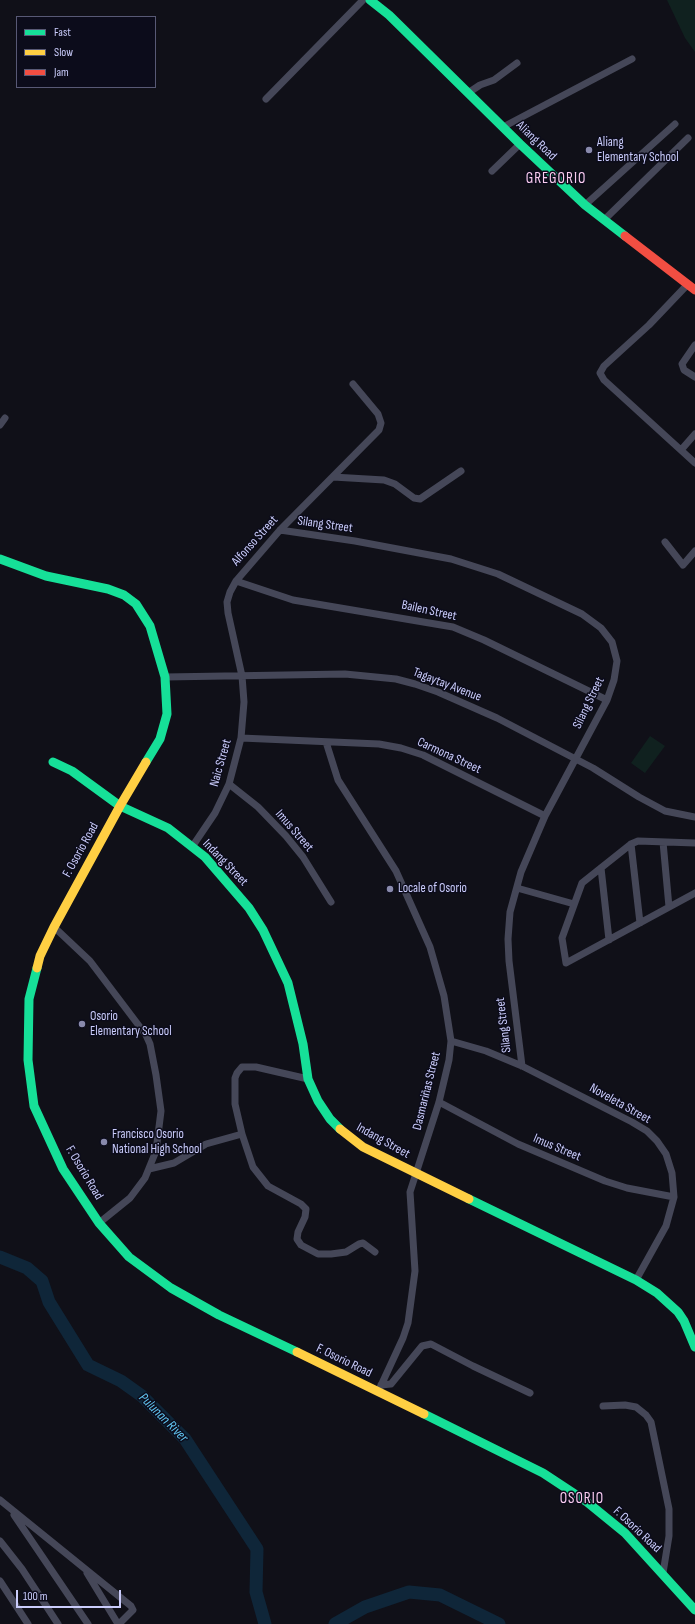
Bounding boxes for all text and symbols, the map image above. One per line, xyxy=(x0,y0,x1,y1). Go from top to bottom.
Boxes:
legend xyxy=(16,16,156,88)
text: Fast xyxy=(54,25,71,40)
text: Slow xyxy=(54,45,73,60)
text: Jam xyxy=(54,65,69,80)
street label: Aliang Road xyxy=(512,118,560,164)
place label: Aliang Elementary School xyxy=(597,135,679,166)
marker: Aliang Elementary School xyxy=(584,145,594,155)
district label: GREGORIO xyxy=(526,170,586,188)
street label: Alfonso Street xyxy=(228,513,282,569)
street label: Silang Street xyxy=(296,513,354,537)
street label: Bailen Street xyxy=(400,598,458,624)
street label: Tagaytay Avenue xyxy=(411,665,483,705)
street label: Silang Street xyxy=(570,675,608,731)
street label: Carmona Street xyxy=(415,734,483,778)
street label: Naic Street xyxy=(207,737,235,789)
street label: Imus Street xyxy=(272,807,316,855)
street label: F. Osorio Road xyxy=(60,820,102,880)
street label: Indang Street xyxy=(199,836,251,890)
place label: Locale of Osorio xyxy=(398,881,467,897)
marker: Locale of Osorio xyxy=(385,884,395,894)
street label: Silang Street xyxy=(493,996,515,1054)
place label: Osorio Elementary School xyxy=(90,1009,172,1040)
marker: Osorio Elementary School xyxy=(77,1019,87,1029)
street label: Dasmariñas Street xyxy=(410,1050,444,1132)
street label: Noveleta Street xyxy=(586,1081,654,1127)
street label: Indang Street xyxy=(353,1120,413,1162)
place label: Francisco Osorio National High School xyxy=(112,1127,202,1158)
street label: Imus Street xyxy=(531,1131,583,1165)
marker: Francisco Osorio National High School xyxy=(99,1137,109,1147)
street label: F. Osorio Road xyxy=(62,1143,106,1203)
street label: F. Osorio Road xyxy=(313,1341,375,1381)
water label: Pulunan River xyxy=(135,1390,191,1446)
district label: OSORIO xyxy=(560,1490,604,1508)
street label: F. Osorio Road xyxy=(610,1504,664,1556)
scale bar xyxy=(18,1582,123,1608)
text: 100 m xyxy=(23,1589,48,1604)

